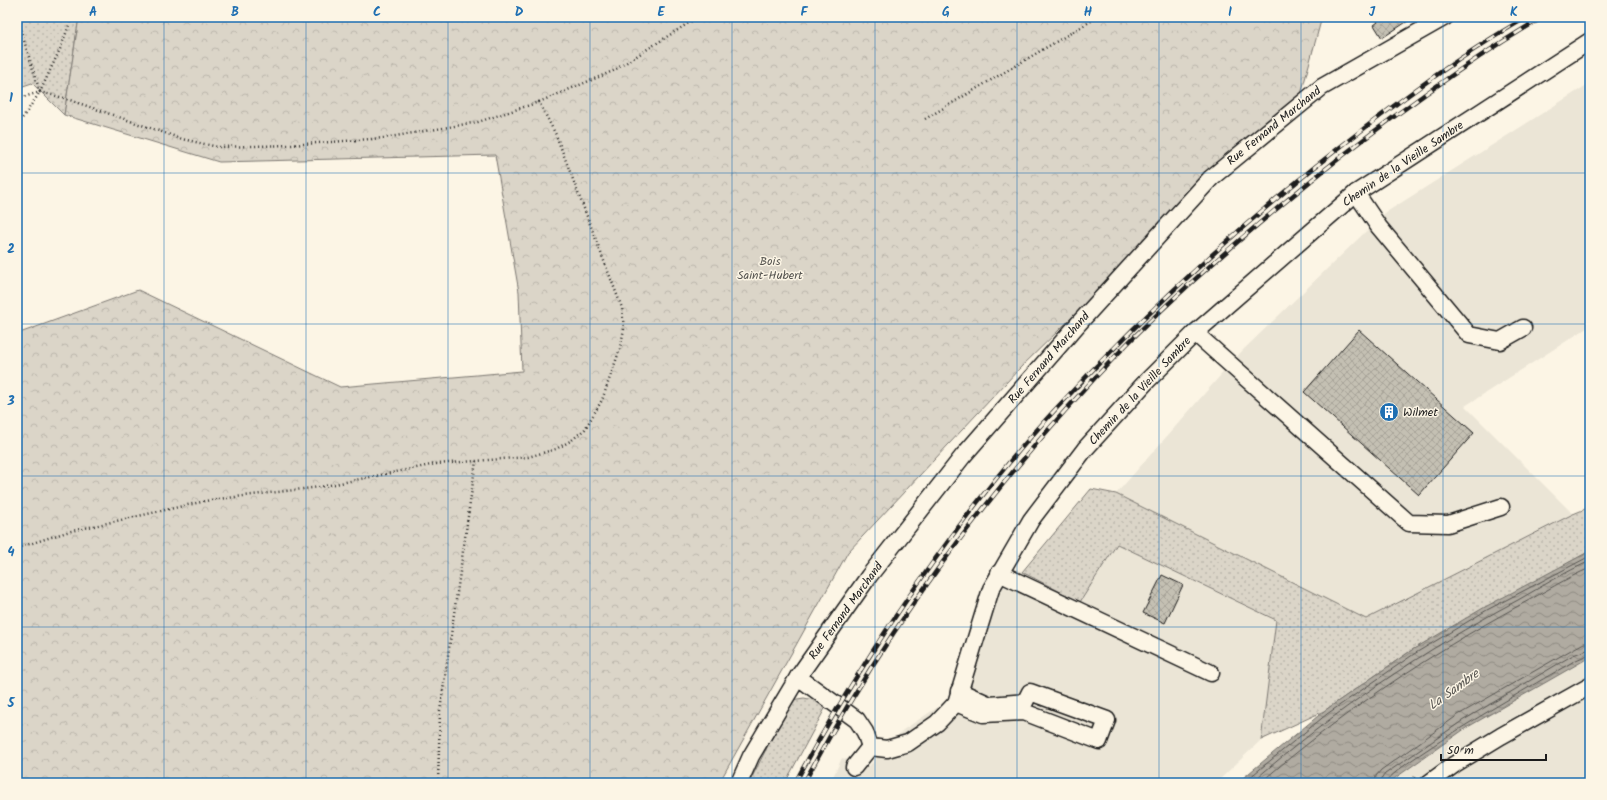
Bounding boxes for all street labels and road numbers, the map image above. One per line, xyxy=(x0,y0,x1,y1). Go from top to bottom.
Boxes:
street label: Rue Fernand Marchand xyxy=(1223,81,1326,170)
street label: Chemin de la Vieille Sambre xyxy=(1338,116,1468,212)
street label: Rue Fernand Marchand xyxy=(1004,307,1095,408)
street label: Chemin de la Vieille Sambre xyxy=(1084,332,1196,450)
street label: Rue Fernand Marchand xyxy=(804,557,889,664)

